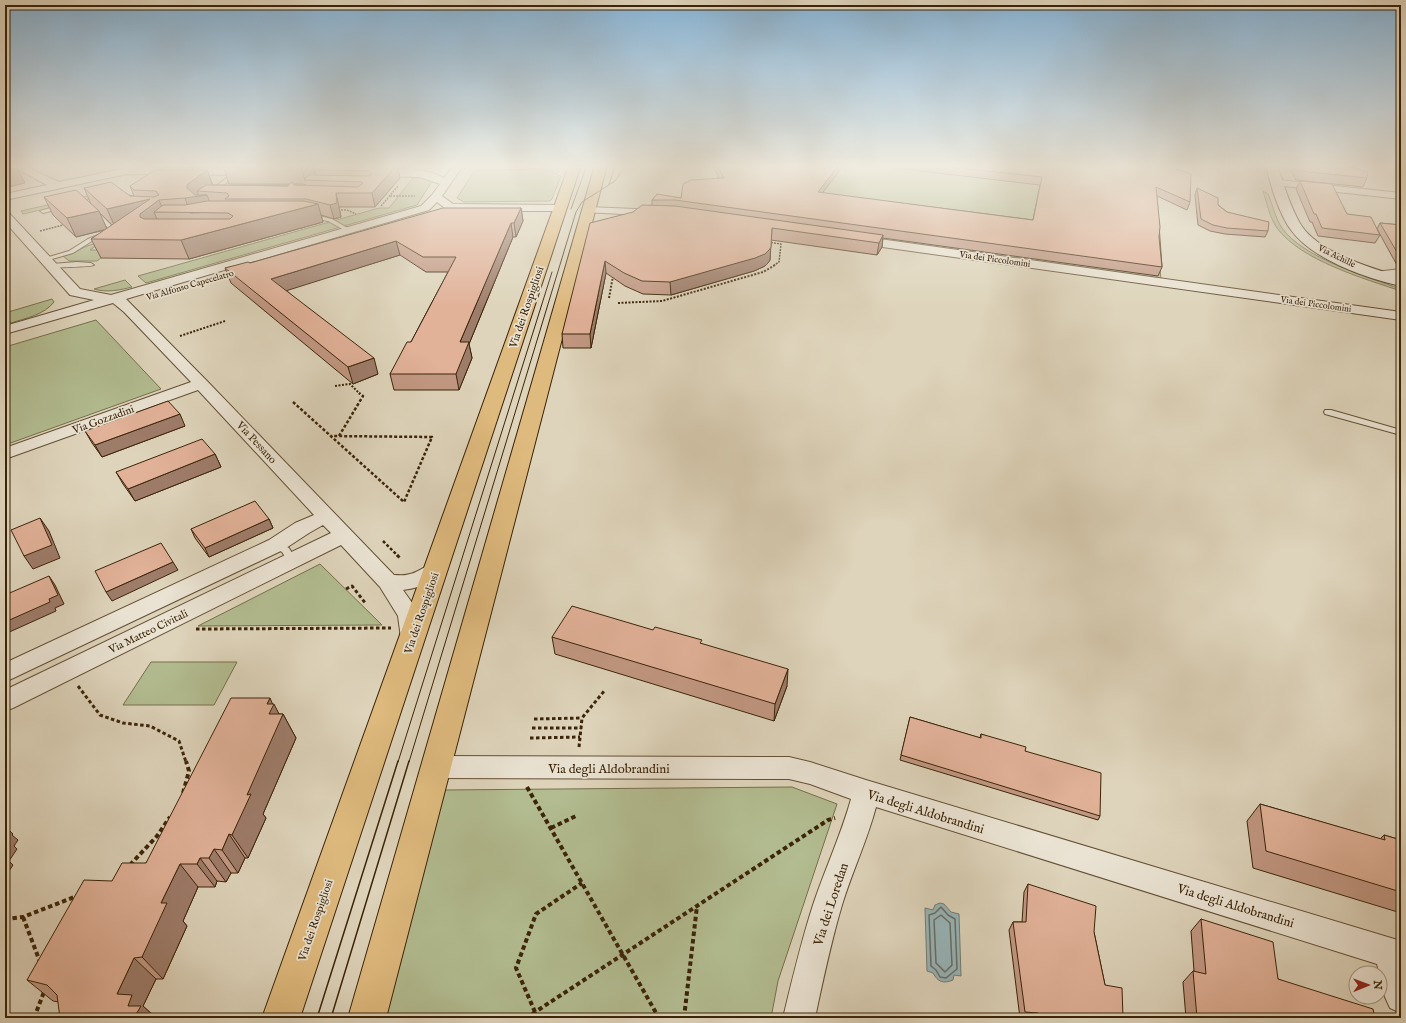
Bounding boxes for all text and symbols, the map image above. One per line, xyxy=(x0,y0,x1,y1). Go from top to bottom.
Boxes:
street label: Via Achille xyxy=(1315,242,1357,270)
street label: Via dei Piccolomini xyxy=(958,249,1032,270)
street label: Via dei Rospigliosi xyxy=(506,265,547,351)
street label: Via Alfonso Capecelatro xyxy=(144,268,235,304)
street label: Via dei Piccolomini xyxy=(1279,294,1353,315)
street label: Via Gozzadini xyxy=(70,402,136,438)
street label: Via Pessano xyxy=(232,418,279,467)
street label: Via dei Rospigliosi xyxy=(401,571,442,657)
street label: Via Matteo Civitali xyxy=(106,607,190,658)
street label: Via degli Aldobrandini xyxy=(547,761,670,778)
street label: Via degli Aldobrandini xyxy=(864,786,987,838)
street label: Via dei Loredan xyxy=(810,861,853,949)
street label: Via dei Rospigliosi xyxy=(295,878,336,964)
street label: Via degli Aldobrandini xyxy=(1174,880,1297,932)
north arrow xyxy=(1348,965,1388,1005)
text: N xyxy=(1370,979,1384,990)

